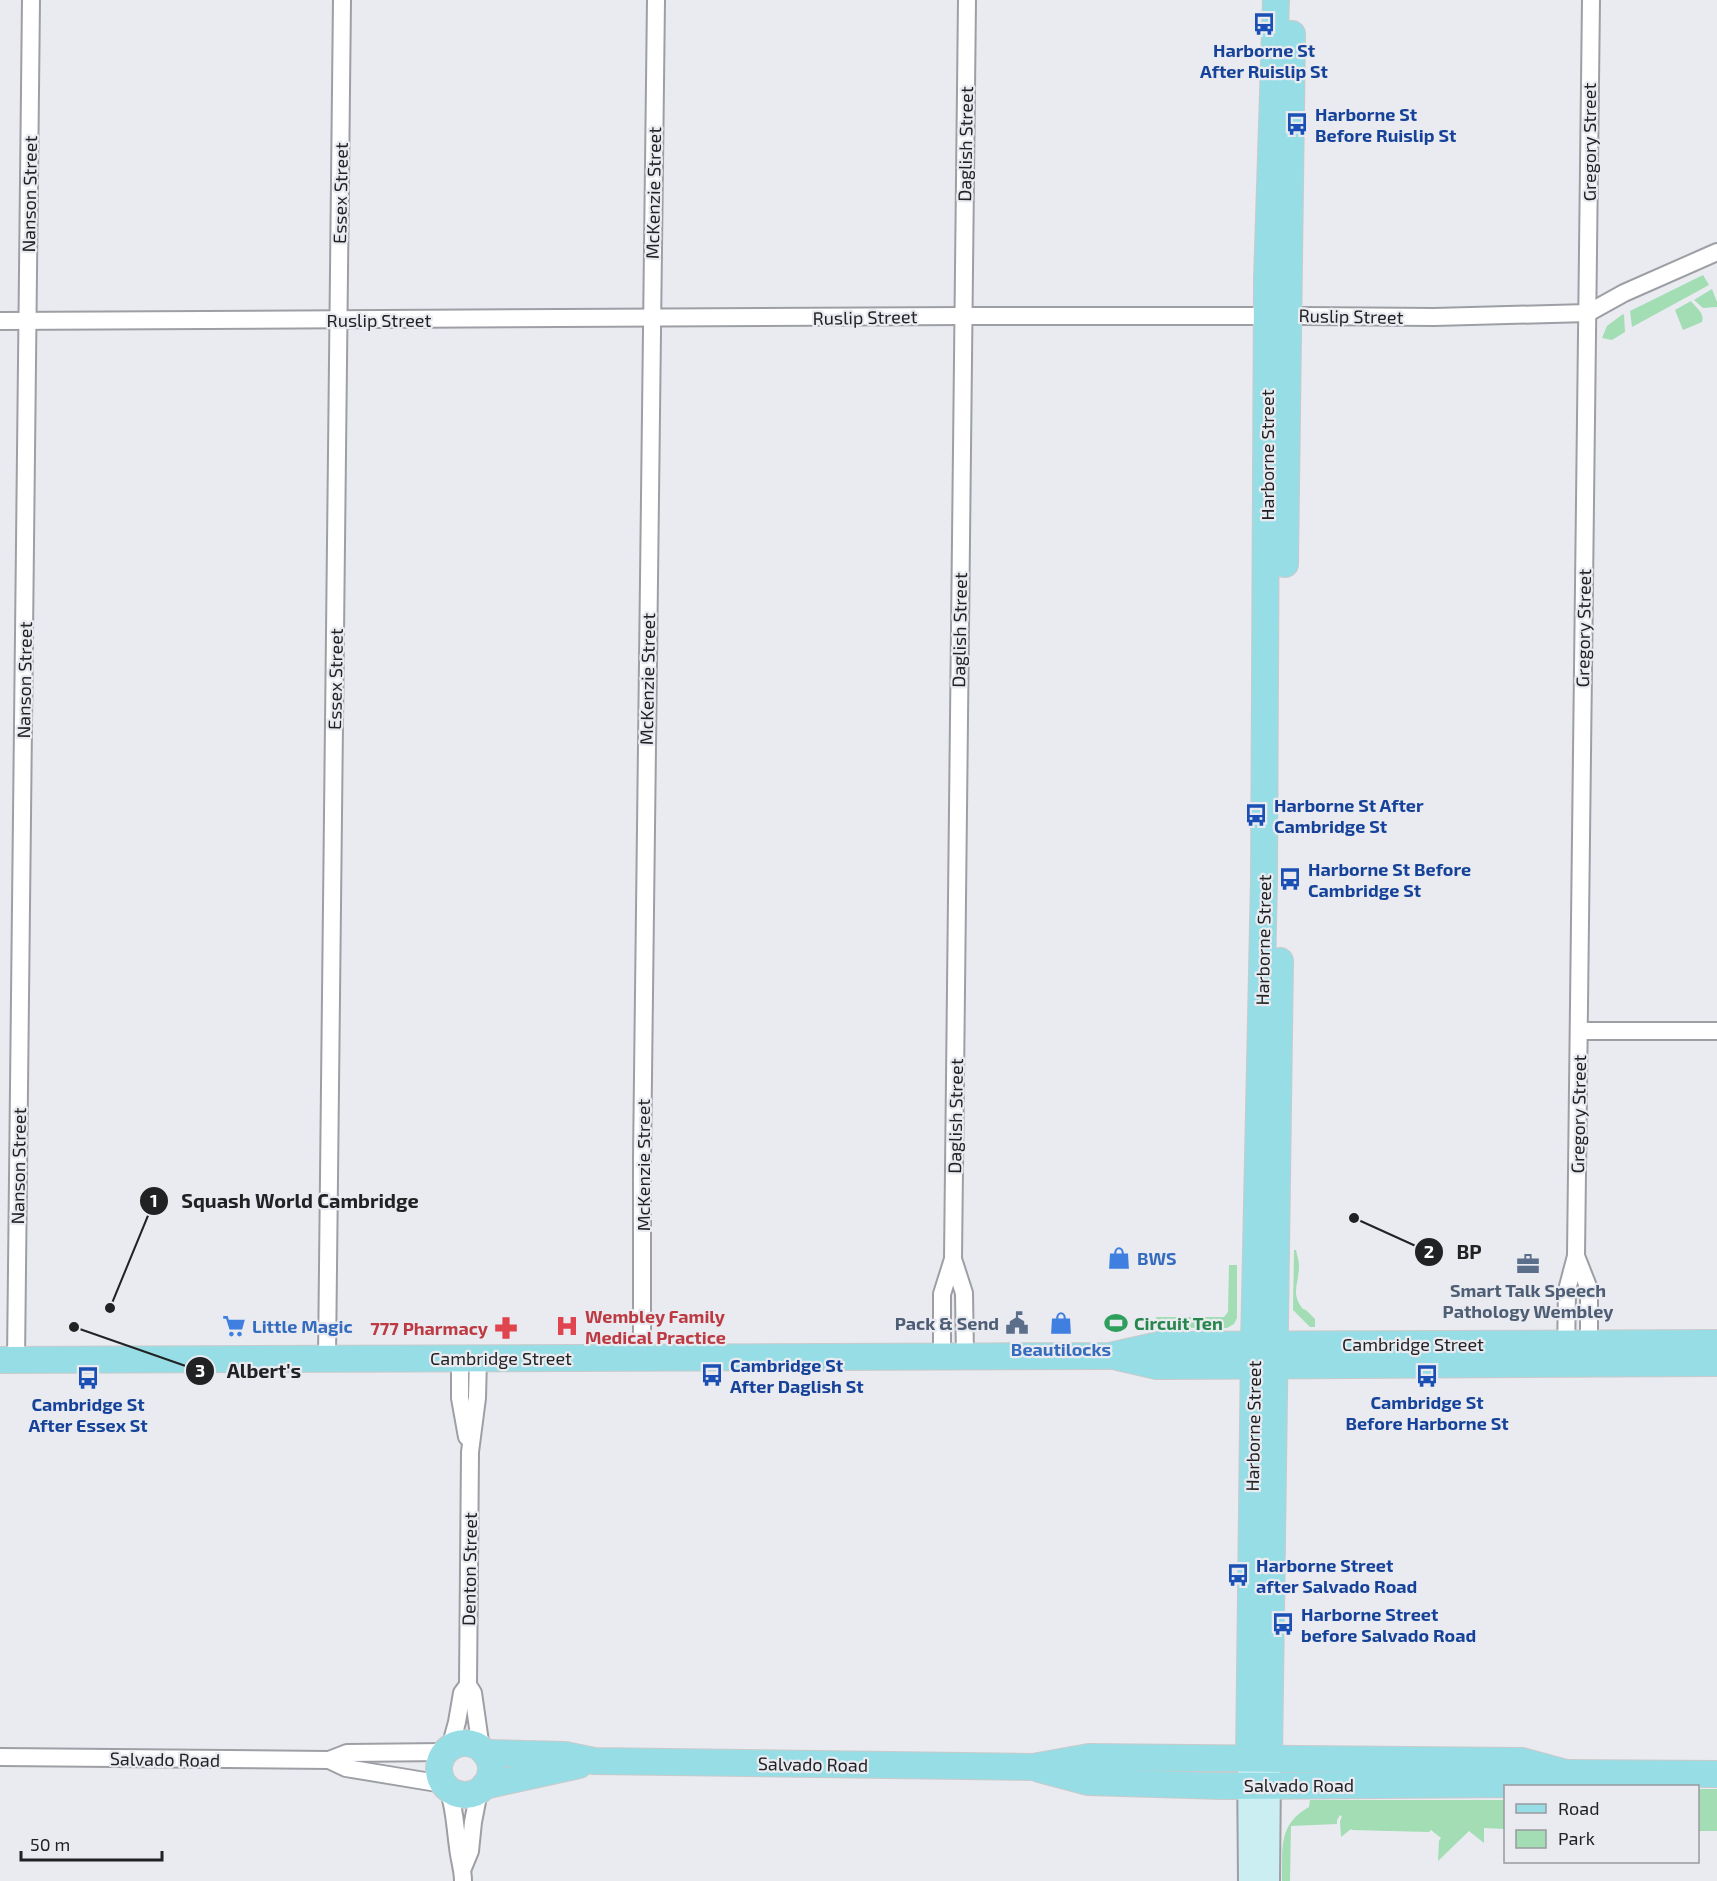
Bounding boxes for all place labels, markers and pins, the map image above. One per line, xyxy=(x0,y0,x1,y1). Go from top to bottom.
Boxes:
bus stop icon: Harborne St After Ruislip St xyxy=(1251,11,1277,37)
place label: Harborne St After Ruislip St xyxy=(1200,39,1329,82)
place label: Harborne St Before Ruislip St xyxy=(1315,103,1457,146)
bus stop icon: Harborne St Before Ruislip St xyxy=(1284,111,1310,137)
place label: Harborne St After Cambridge St xyxy=(1274,794,1424,837)
bus stop icon: Harborne St After Cambridge St xyxy=(1243,802,1269,828)
place label: Harborne St Before Cambridge St xyxy=(1308,858,1471,901)
bus stop icon: Harborne St Before Cambridge St xyxy=(1277,866,1303,892)
callout: Squash World Cambridge xyxy=(139,1182,431,1220)
callout: BP xyxy=(1414,1233,1494,1271)
shop icon: BWS xyxy=(1106,1245,1132,1271)
place label: BWS xyxy=(1137,1247,1177,1269)
office icon: Smart Talk Speech Pathology Wembley xyxy=(1515,1251,1541,1277)
place label: Smart Talk Speech Pathology Wembley xyxy=(1443,1279,1614,1322)
place label: Wembley Family Medical Practice xyxy=(585,1305,726,1348)
public building icon: Pack & Send xyxy=(1004,1310,1030,1336)
shop icon: Beautilocks xyxy=(1048,1310,1074,1336)
sports icon: Circuit Ten xyxy=(1103,1310,1129,1336)
place label: Pack & Send xyxy=(895,1312,999,1334)
place label: Circuit Ten xyxy=(1134,1312,1223,1334)
supermarket icon: Little Magic xyxy=(221,1313,247,1339)
hospital icon: Wembley Family Medical Practice xyxy=(554,1313,580,1339)
place label: Little Magic xyxy=(252,1315,353,1337)
pharmacy icon: 777 Pharmacy xyxy=(493,1315,519,1341)
place label: 777 Pharmacy xyxy=(370,1317,489,1339)
place label: Beautilocks xyxy=(1011,1338,1111,1360)
callout: Albert's xyxy=(185,1352,313,1390)
place label: Cambridge St After Daglish St xyxy=(730,1354,864,1397)
bus stop icon: Cambridge St After Daglish St xyxy=(699,1362,725,1388)
bus stop icon: Cambridge St Before Harborne St xyxy=(1414,1363,1440,1389)
bus stop icon: Cambridge St After Essex St xyxy=(75,1365,101,1391)
place label: Cambridge St Before Harborne St xyxy=(1345,1391,1509,1434)
place label: Cambridge St After Essex St xyxy=(28,1393,148,1436)
place label: Harborne Street after Salvado Road xyxy=(1256,1554,1417,1597)
bus stop icon: Harborne Street after Salvado Road xyxy=(1225,1562,1251,1588)
place label: Harborne Street before Salvado Road xyxy=(1301,1603,1476,1646)
bus stop icon: Harborne Street before Salvado Road xyxy=(1270,1611,1296,1637)

